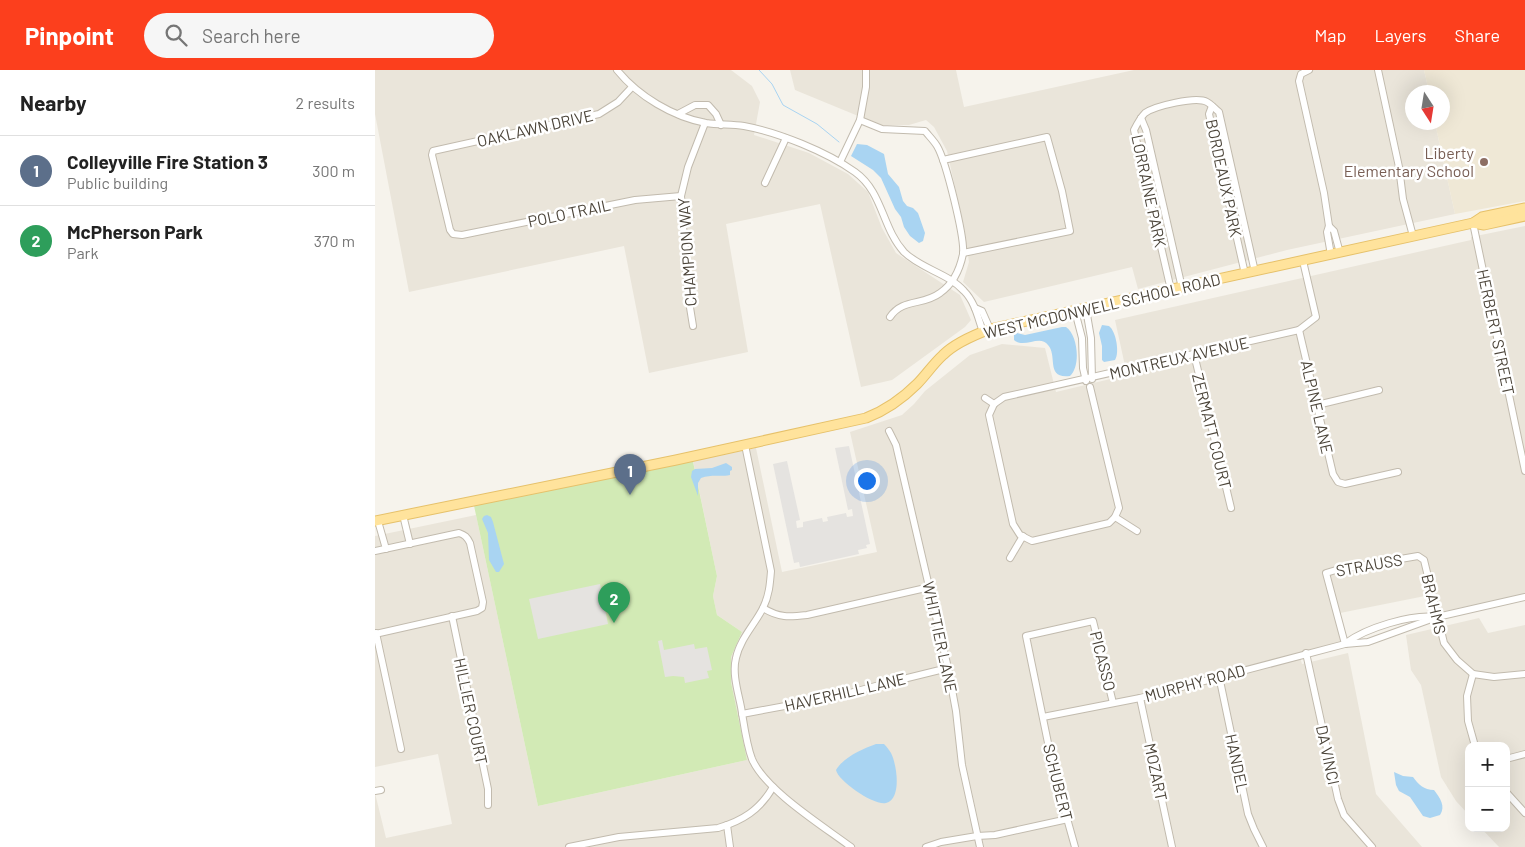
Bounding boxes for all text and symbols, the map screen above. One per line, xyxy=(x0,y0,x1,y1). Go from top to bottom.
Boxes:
search box xyxy=(144,13,494,58)
text: Pinpoint xyxy=(25,21,114,50)
icon: search xyxy=(162,21,190,49)
text: Search here xyxy=(202,24,301,47)
text: Map xyxy=(1314,24,1346,46)
text: Layers xyxy=(1374,24,1427,46)
text: Share xyxy=(1455,24,1500,46)
north arrow xyxy=(1405,85,1450,130)
text: Nearby xyxy=(20,90,86,115)
text: 2 results xyxy=(296,93,355,112)
street label: OAKLAWN DRIVE xyxy=(475,105,595,150)
street label: BORDEAUX PARK xyxy=(1203,117,1246,239)
street label: LORRAINE PARK xyxy=(1128,133,1171,249)
place label: Liberty Elementary School xyxy=(1344,143,1475,180)
text: Colleyville Fire Station 3 xyxy=(67,150,268,173)
marker: Liberty Elementary School xyxy=(1478,156,1490,168)
text: 1 xyxy=(33,161,39,180)
text: 300 m xyxy=(312,161,355,180)
text: Public building xyxy=(67,173,168,192)
street label: POLO TRAIL xyxy=(526,194,612,231)
street label: CHAMPION WAY xyxy=(673,197,700,307)
text: McPherson Park xyxy=(67,220,203,243)
text: 2 xyxy=(32,231,40,250)
text: 370 m xyxy=(314,231,355,250)
text: Park xyxy=(67,243,98,262)
street label: HERBERT STREET xyxy=(1474,267,1519,397)
street label: WEST MCDONWELL SCHOOL ROAD xyxy=(982,269,1222,342)
street label: MONTREUX AVENUE xyxy=(1107,332,1250,383)
street label: ALPINE LANE xyxy=(1297,358,1338,456)
street label: ZERMATT COURT xyxy=(1189,371,1236,491)
pin: 1 xyxy=(614,454,646,495)
your location xyxy=(854,468,880,494)
street label: STRAUSS xyxy=(1334,549,1404,580)
street label: BRAHMS xyxy=(1418,572,1451,636)
street label: WHITTIER LANE xyxy=(919,579,962,694)
pin: 2 xyxy=(598,582,630,623)
street label: PICASSO xyxy=(1087,629,1120,693)
street label: HILLIER COURT xyxy=(451,656,492,766)
street label: MURPHY ROAD xyxy=(1143,660,1247,705)
street label: HAVERHILL LANE xyxy=(782,668,907,715)
street label: DA VINCI xyxy=(1313,723,1344,787)
street label: HANDEL xyxy=(1222,732,1253,794)
street label: MOZART xyxy=(1141,741,1172,803)
street label: SCHUBERT xyxy=(1040,742,1077,822)
map controls xyxy=(1465,742,1510,832)
button: + xyxy=(1465,742,1510,787)
button: − xyxy=(1465,787,1510,832)

